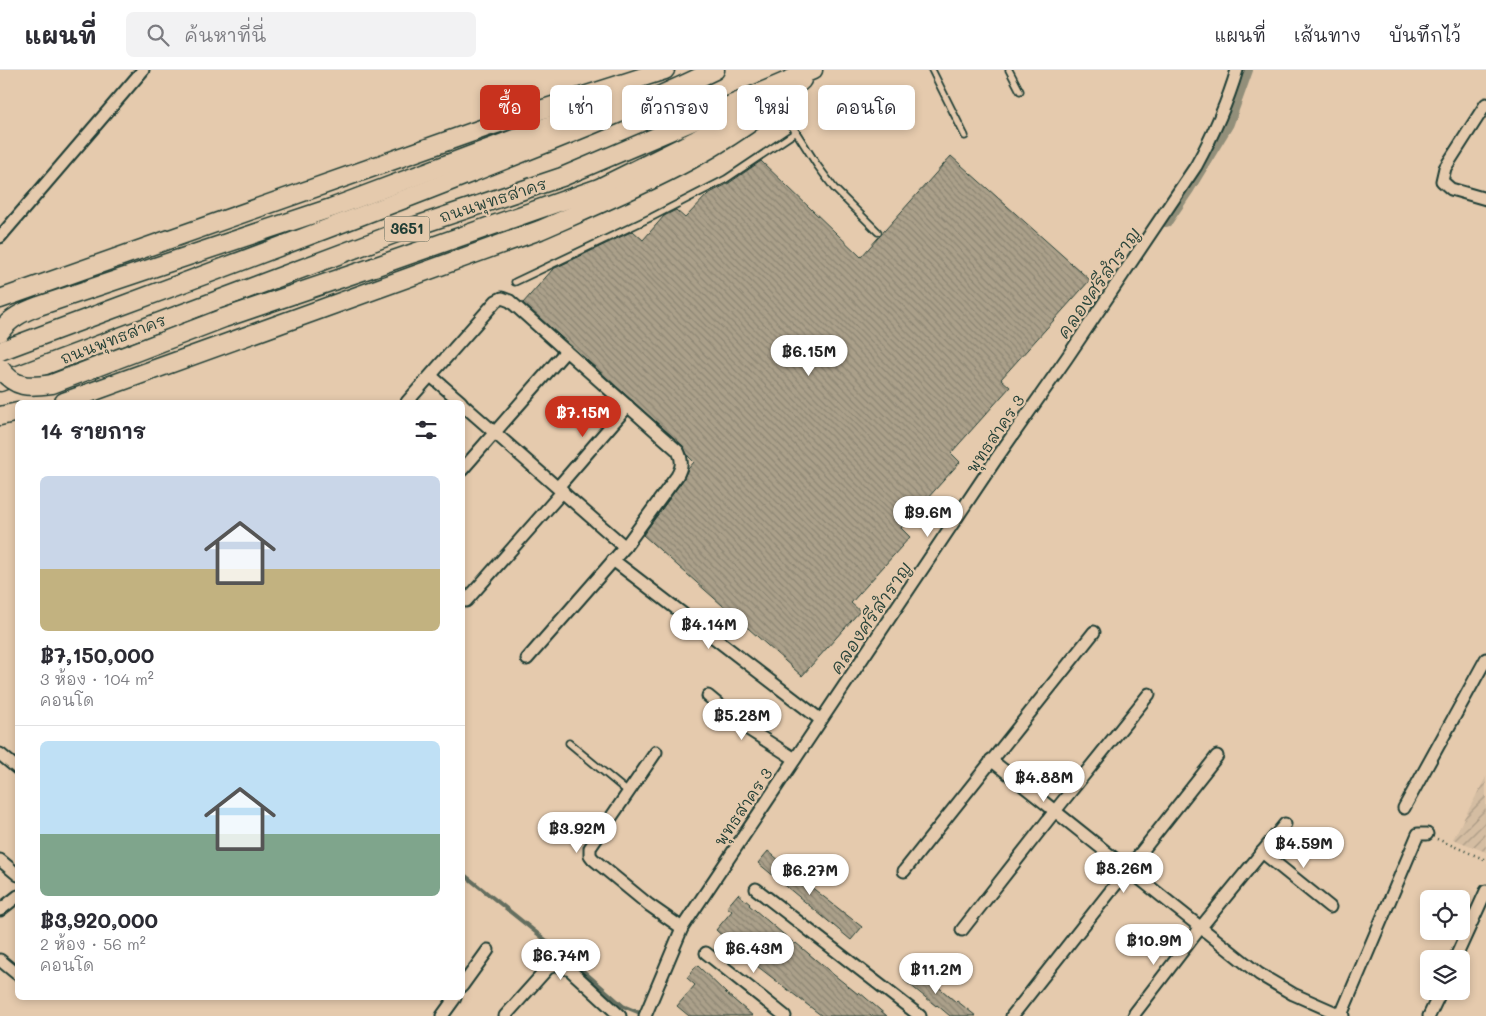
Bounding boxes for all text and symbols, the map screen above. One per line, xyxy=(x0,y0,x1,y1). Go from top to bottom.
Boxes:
search box xyxy=(126,12,476,57)
text: แผนที่ xyxy=(25,19,96,50)
icon: search xyxy=(144,21,172,49)
text: ค้นหาที่นี่ xyxy=(184,22,266,47)
text: แผนที่ xyxy=(1215,23,1266,47)
text: เส้นทาง xyxy=(1294,23,1361,47)
text: บันทึกไว้ xyxy=(1389,23,1461,47)
chip: ซื้อ xyxy=(480,85,540,130)
chip: เช่า xyxy=(550,85,612,130)
chip: ตัวกรอง xyxy=(622,85,727,130)
chip: ใหม่ xyxy=(737,85,808,130)
chip: คอนโด xyxy=(818,85,915,130)
street label: ถนนพุทธสาคร xyxy=(436,172,550,230)
road number: 3651 xyxy=(384,216,430,242)
water label: คลองศรีสำราญ xyxy=(1051,222,1145,343)
street label: ถนนพุทธสาคร xyxy=(57,309,170,371)
pin: ฿6.15M xyxy=(768,334,850,377)
text: ฿6.15M xyxy=(782,340,836,361)
street label: พุทธสาคร 3 xyxy=(961,390,1031,479)
pin: ฿7.15M xyxy=(542,396,624,438)
text: ฿7.15M xyxy=(556,401,610,422)
icon: filters xyxy=(412,416,440,444)
text: 14 รายการ xyxy=(40,417,146,444)
pin: ฿9.6M xyxy=(893,496,963,538)
text: ฿9.6M xyxy=(904,501,952,522)
icon: home xyxy=(195,508,285,598)
water label: คลองศรีสำราญ xyxy=(824,557,917,678)
pin: ฿4.14M xyxy=(668,608,750,650)
text: ฿4.14M xyxy=(681,613,737,634)
text: ฿7,150,000 xyxy=(40,641,154,668)
text: 3 ห้อง · 104 m² xyxy=(40,668,154,689)
text: คอนโด xyxy=(40,689,94,710)
pin: ฿5.28M xyxy=(701,698,783,741)
text: ฿5.28M xyxy=(714,704,770,725)
pin: ฿4.88M xyxy=(1003,760,1085,803)
street label: พุทธสาคร 3 xyxy=(709,763,779,852)
text: ฿4.88M xyxy=(1015,766,1073,787)
icon: home xyxy=(195,774,285,864)
pin: ฿3.92M xyxy=(536,812,618,854)
text: ฿3.92M xyxy=(549,817,605,838)
pin: ฿4.59M xyxy=(1263,826,1345,869)
text: ฿4.59M xyxy=(1275,832,1333,853)
pin: ฿8.26M xyxy=(1083,852,1165,894)
pin: ฿6.27M xyxy=(769,854,851,896)
text: ฿8.26M xyxy=(1095,857,1153,878)
text: ฿6.27M xyxy=(782,859,838,880)
map controls xyxy=(1420,890,1470,1000)
button: locate xyxy=(1420,890,1470,940)
text: ฿3,920,000 xyxy=(40,906,158,933)
pin: ฿10.9M xyxy=(1113,924,1195,966)
text: ฿10.9M xyxy=(1126,929,1182,950)
pin: ฿6.43M xyxy=(713,932,795,974)
text: 2 ห้อง · 56 m² xyxy=(40,933,146,954)
text: ฿6.43M xyxy=(725,937,783,958)
pin: ฿6.74M xyxy=(520,938,602,981)
text: ฿6.74M xyxy=(532,944,590,965)
button: layers xyxy=(1420,950,1470,1000)
pin: ฿11.2M xyxy=(895,952,977,995)
text: คอนโด xyxy=(40,954,94,975)
text: ฿11.2M xyxy=(910,958,962,979)

